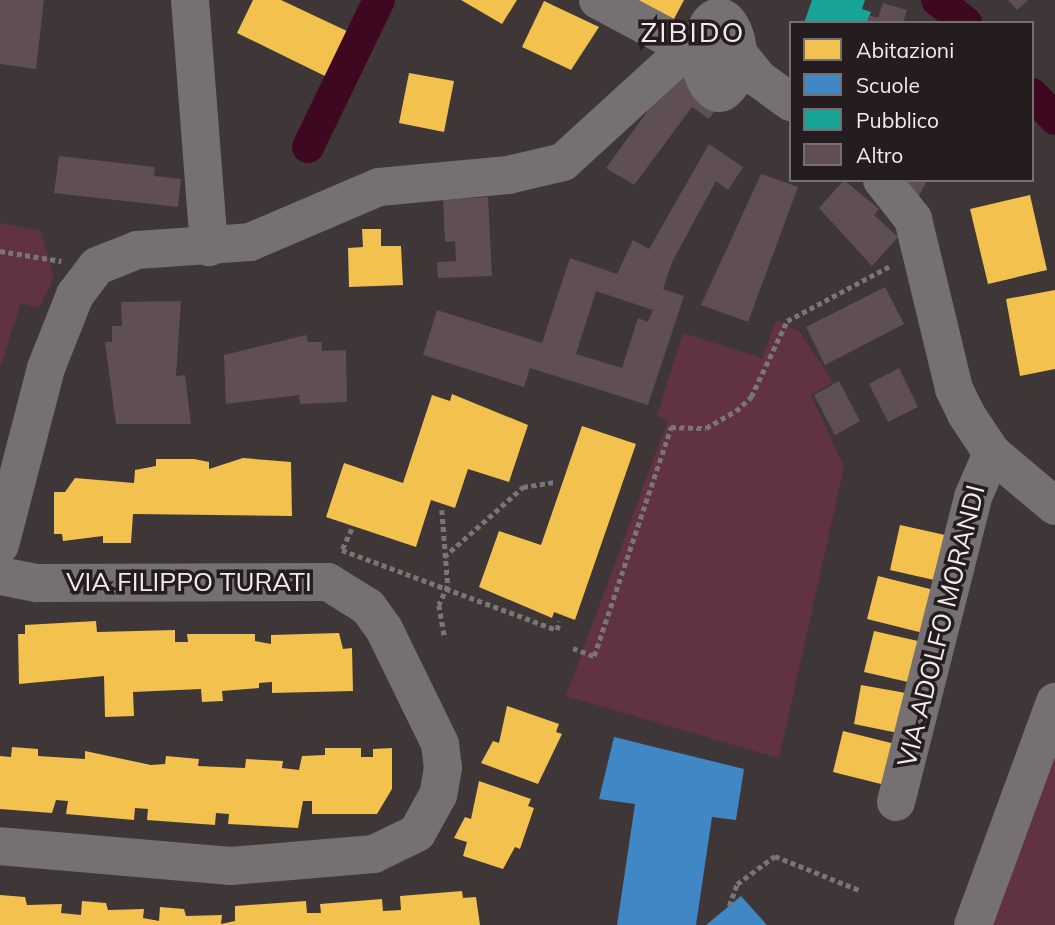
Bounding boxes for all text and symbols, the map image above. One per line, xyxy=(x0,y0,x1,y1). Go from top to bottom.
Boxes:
district label: ZIBIDO xyxy=(641,15,745,49)
legend xyxy=(789,21,1034,182)
text: Abitazioni xyxy=(856,37,954,63)
text: Scuole xyxy=(856,72,920,98)
text: Pubblico xyxy=(856,107,939,133)
text: Altro xyxy=(856,142,903,168)
street label: VIA ADOLFO MORANDI xyxy=(891,482,991,770)
street label: VIA FILIPPO TURATI xyxy=(66,566,312,598)

